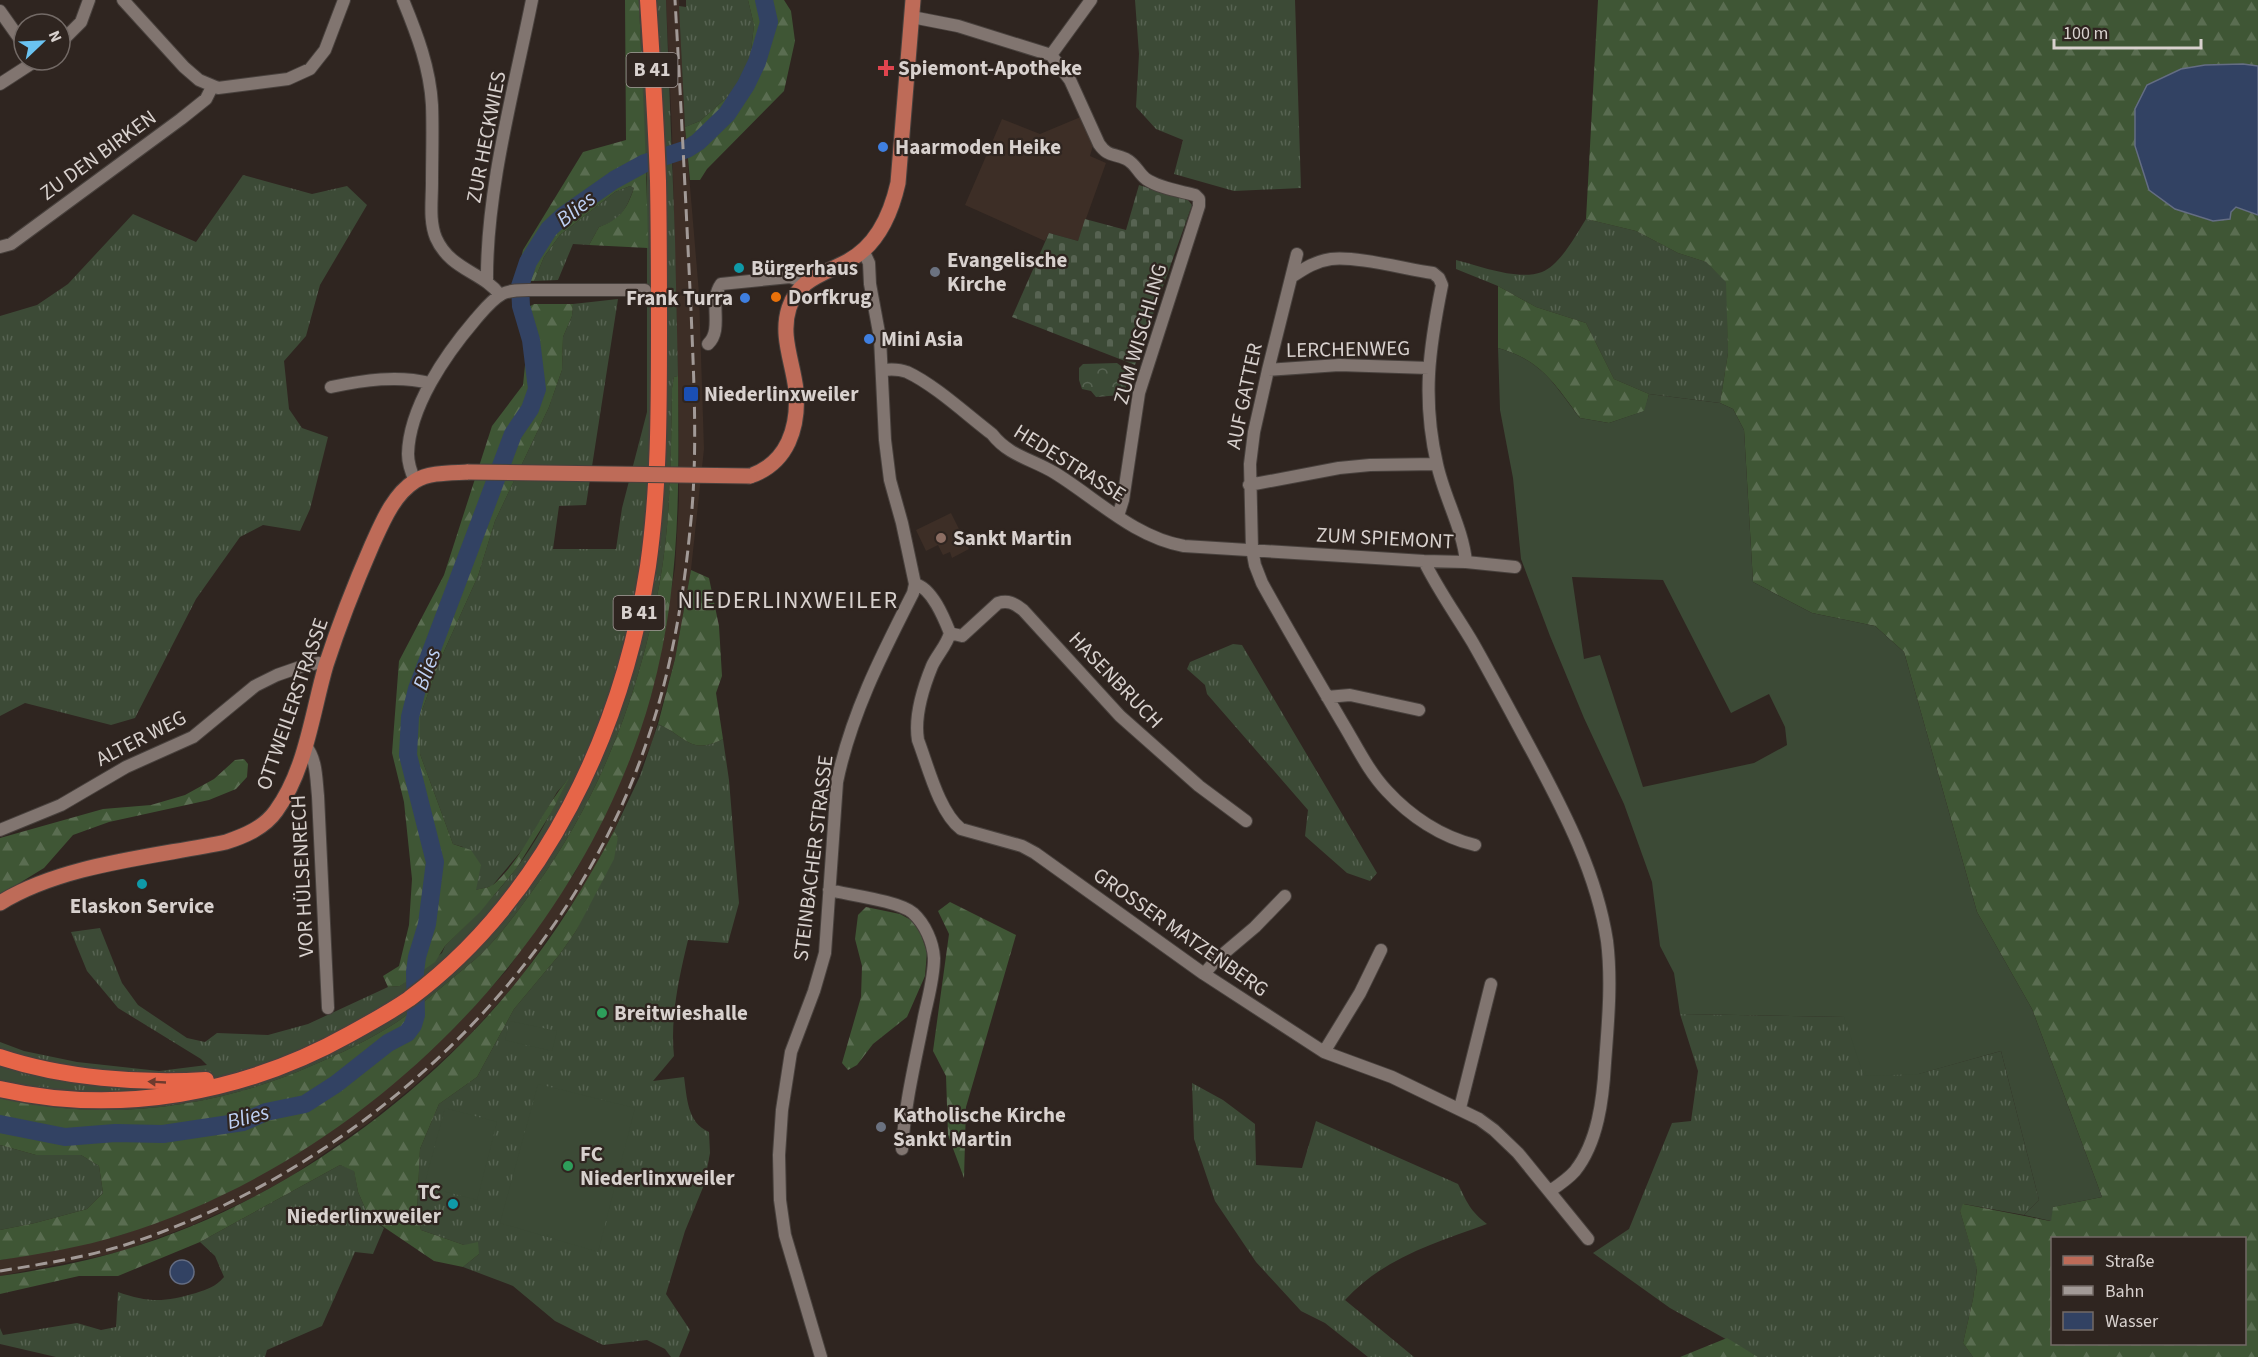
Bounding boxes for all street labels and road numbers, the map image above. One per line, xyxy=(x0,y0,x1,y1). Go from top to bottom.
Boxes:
road number: B 41 xyxy=(626,53,678,87)
street label: ZUR HECKWIES xyxy=(459,68,513,206)
street label: ZU DEN BIRKEN xyxy=(34,103,162,207)
street label: ZUM WISCHLING xyxy=(1106,260,1174,408)
street label: LERCHENWEG xyxy=(1286,333,1410,365)
street label: AUF GATTER xyxy=(1218,340,1270,452)
street label: HEDESTRASSE xyxy=(1008,417,1132,509)
street label: ZUM SPIEMONT xyxy=(1315,519,1455,557)
road number: B 41 xyxy=(614,596,664,630)
street label: OTTWEILERSTRASSE xyxy=(248,614,336,794)
street label: HASENBRUCH xyxy=(1062,625,1170,735)
street label: ALTER WEG xyxy=(90,702,192,774)
street label: STEINBACHER STRASSE xyxy=(785,753,841,963)
street label: VOR HÜLSENRECH xyxy=(283,794,321,958)
street label: GROSSER MATZENBERG xyxy=(1087,860,1275,1004)

